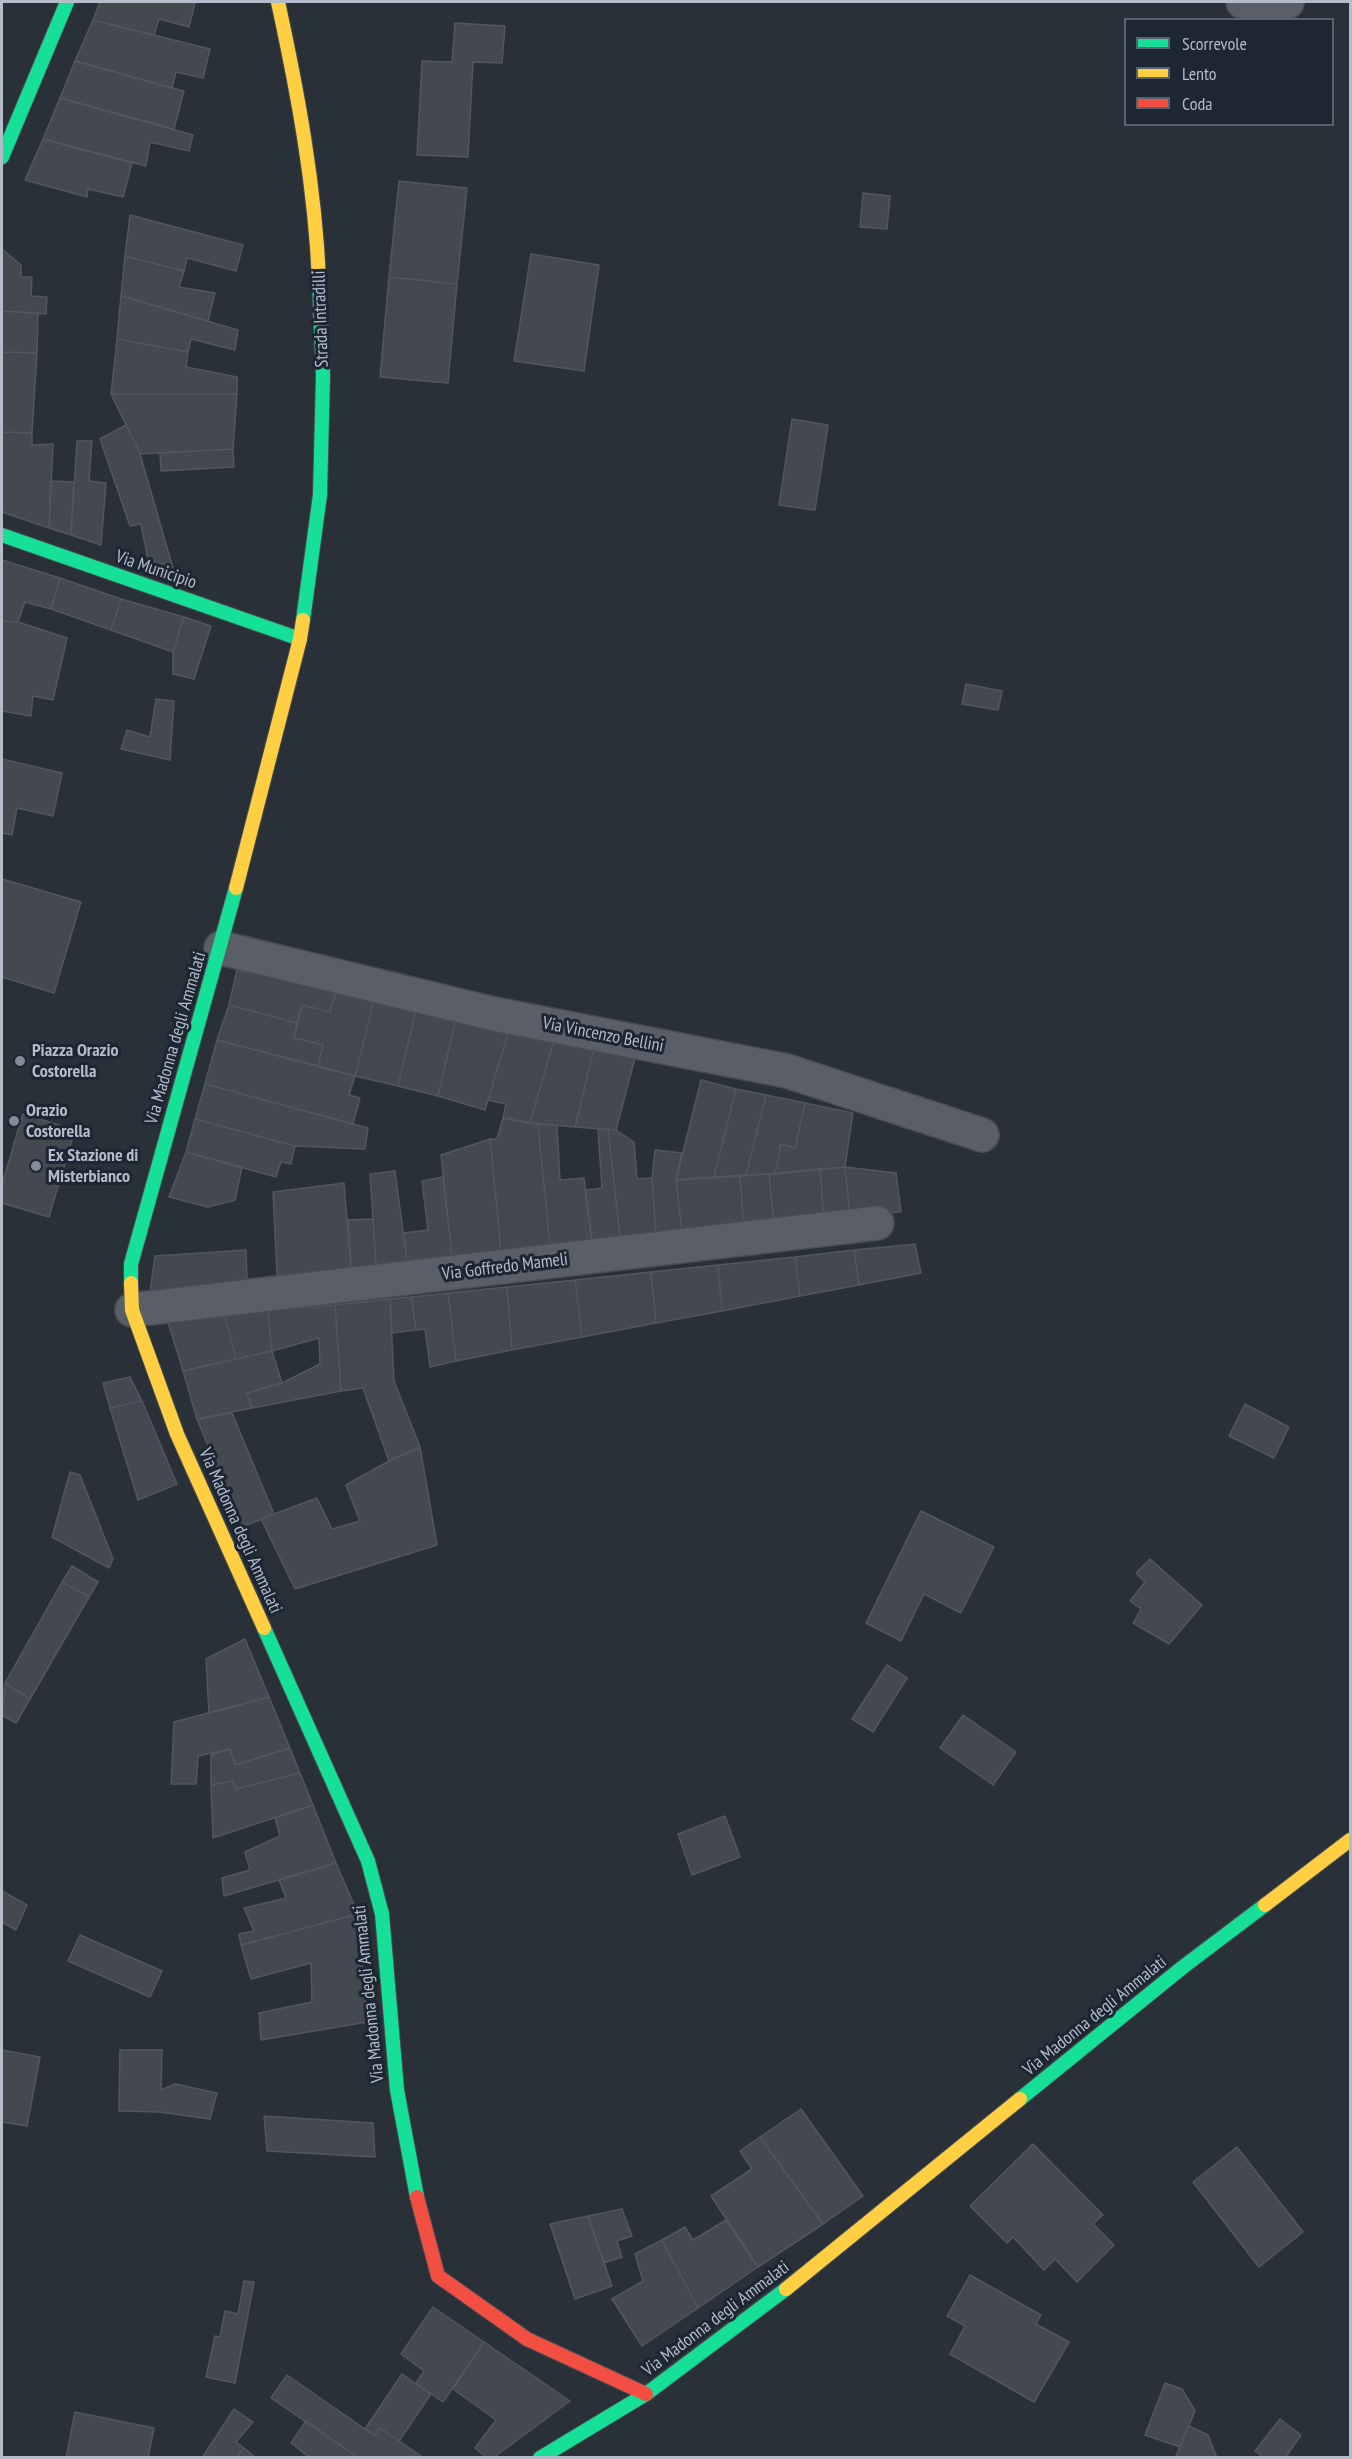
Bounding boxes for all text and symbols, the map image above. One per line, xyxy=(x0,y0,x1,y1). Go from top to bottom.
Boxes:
legend xyxy=(1124,18,1334,126)
text: Scorrevole xyxy=(1182,32,1247,55)
text: Lento xyxy=(1182,62,1217,85)
text: Coda xyxy=(1182,92,1213,115)
street label: Strada Intradilli xyxy=(309,270,333,368)
street label: Via Municipio xyxy=(113,546,199,594)
street label: Via Madonna degli Ammalati xyxy=(141,949,211,1127)
street label: Via Vincenzo Bellini xyxy=(541,1013,665,1057)
place label: Piazza Orazio Costorella xyxy=(32,1040,118,1082)
marker: Piazza Orazio Costorella xyxy=(13,1054,27,1068)
place label: Orazio Costorella xyxy=(26,1100,90,1142)
marker: Orazio Costorella xyxy=(7,1114,21,1128)
place label: Ex Stazione di Misterbianco xyxy=(48,1145,138,1188)
marker: Ex Stazione di Misterbianco xyxy=(29,1159,43,1173)
street label: Via Goffredo Mameli xyxy=(441,1249,569,1285)
street label: Via Madonna degli Ammalati xyxy=(194,1445,286,1617)
street label: Via Madonna degli Ammalati xyxy=(349,1904,389,2084)
street label: Via Madonna degli Ammalati xyxy=(1019,1951,1171,2081)
street label: Via Madonna degli Ammalati xyxy=(638,2257,794,2381)

